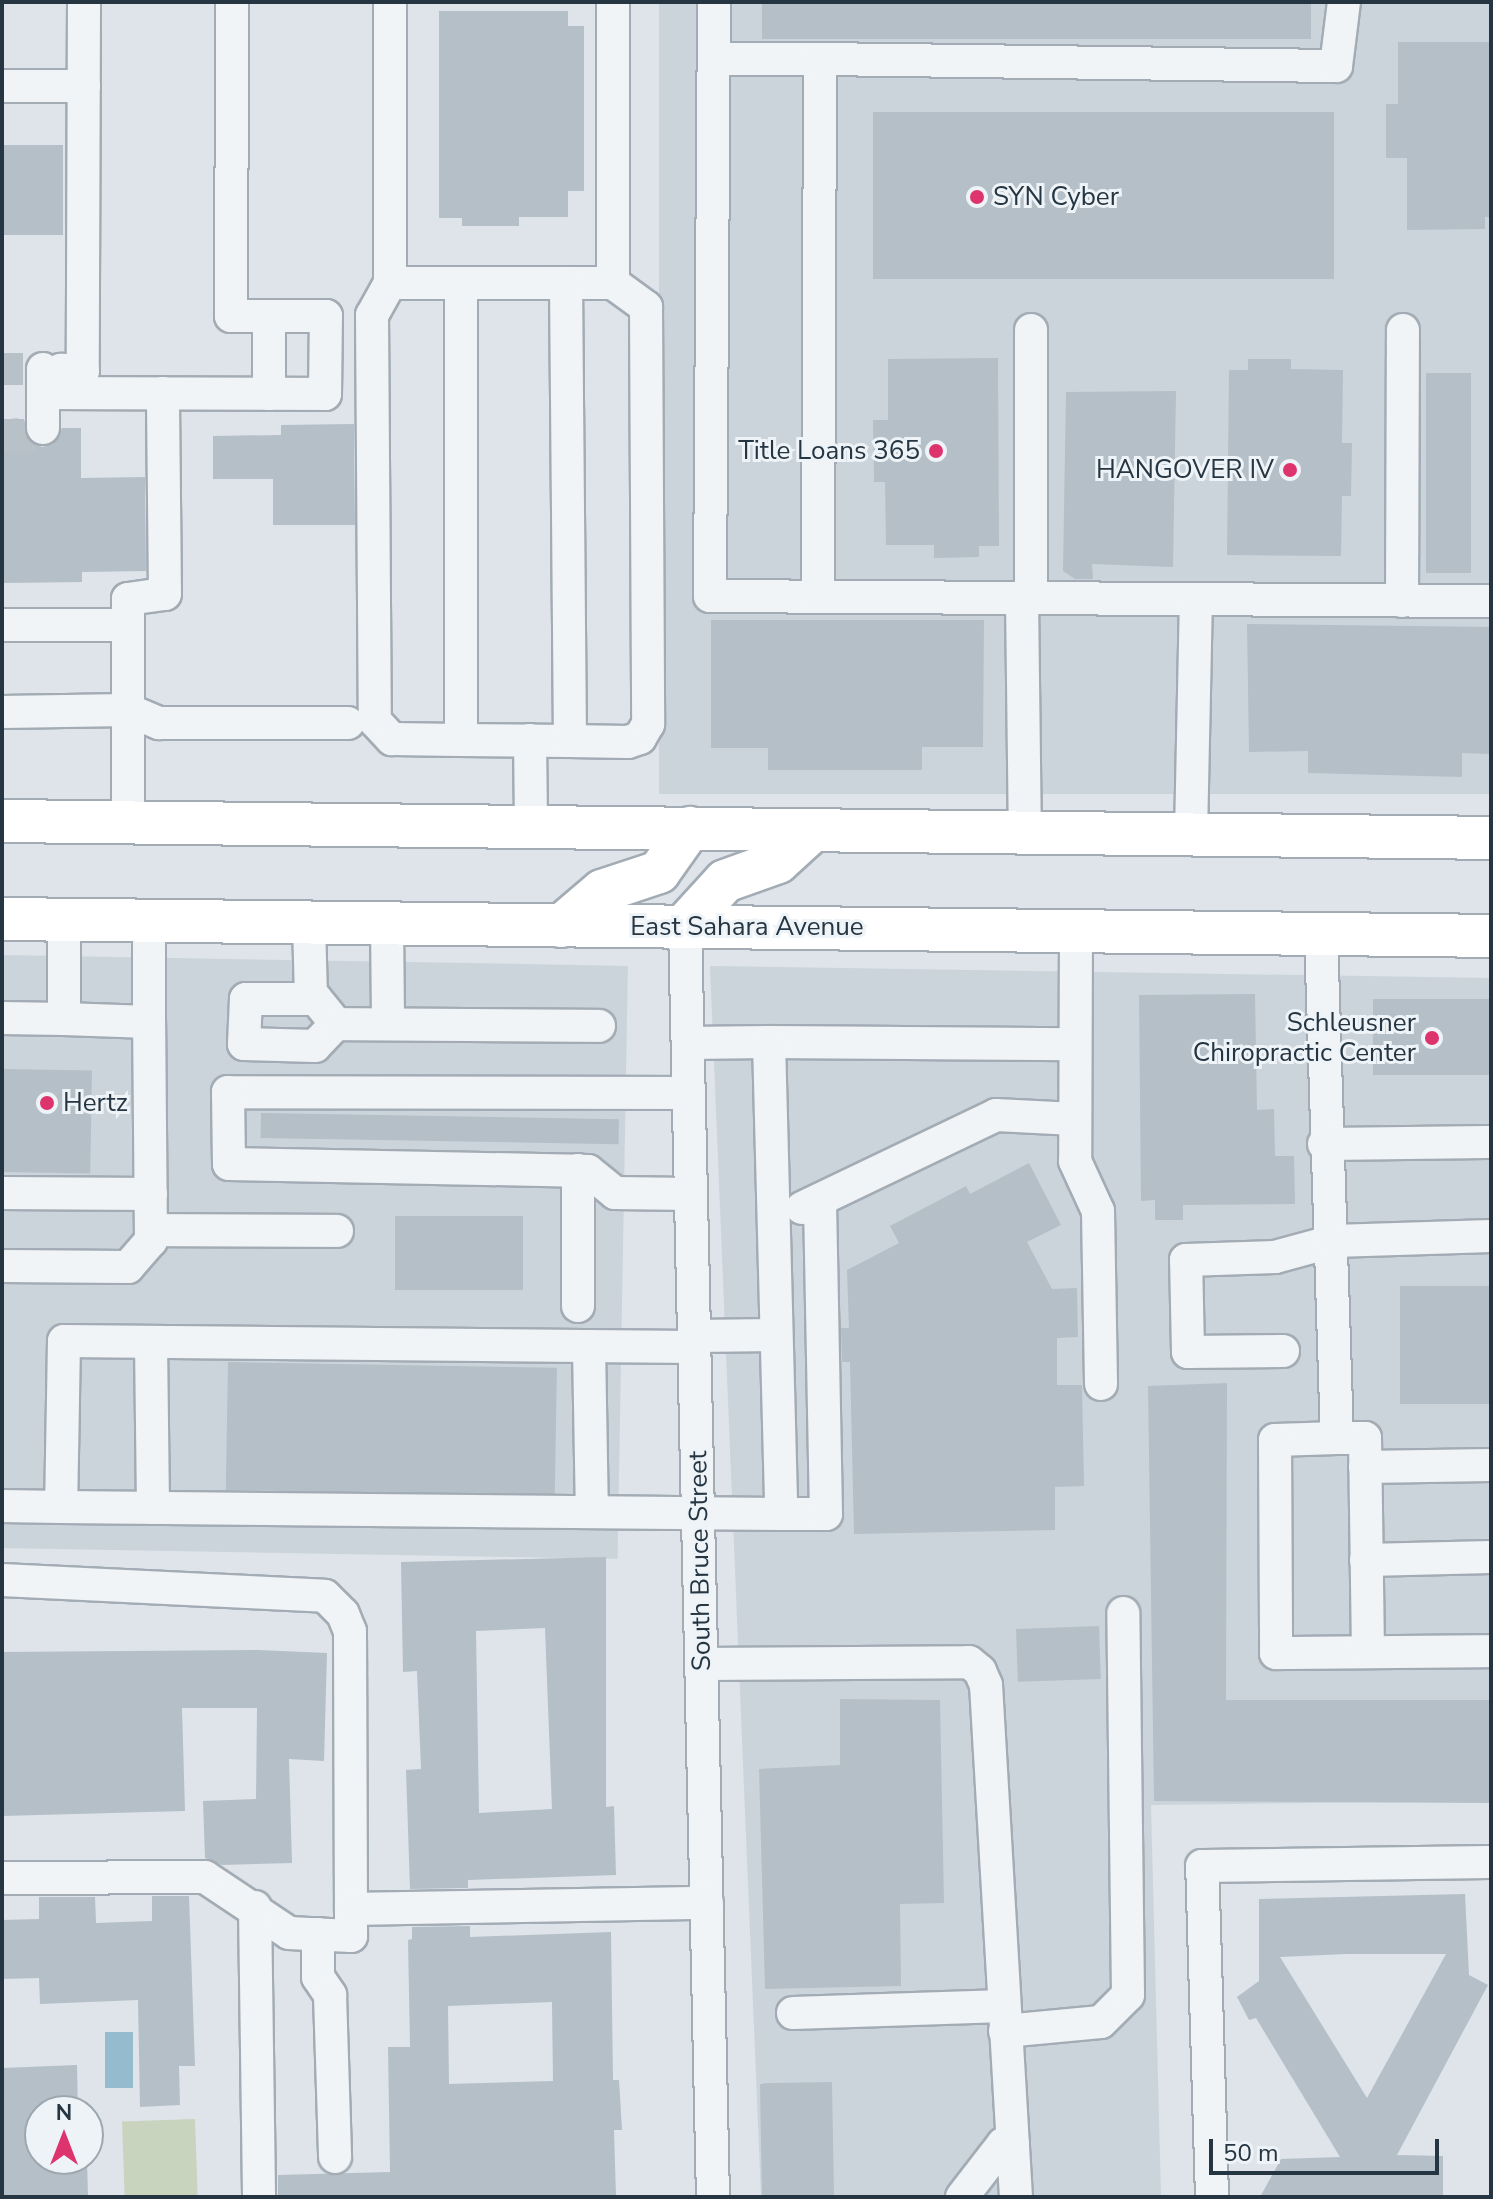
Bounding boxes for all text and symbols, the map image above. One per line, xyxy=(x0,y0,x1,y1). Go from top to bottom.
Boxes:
place label: SYN Cyber xyxy=(993,181,1119,213)
marker: SYN Cyber xyxy=(968,188,986,206)
place label: Title Loans 365 xyxy=(738,435,920,467)
marker: Title Loans 365 xyxy=(927,442,945,460)
place label: HANGOVER IV xyxy=(1096,454,1274,486)
marker: HANGOVER IV xyxy=(1281,461,1299,479)
street label: East Sahara Avenue xyxy=(630,911,864,943)
place label: Schleusner Chiropractic Center xyxy=(1193,1007,1416,1068)
marker: Schleusner Chiropractic Center xyxy=(1423,1029,1441,1047)
place label: Hertz xyxy=(63,1087,128,1119)
marker: Hertz xyxy=(38,1094,56,1112)
street label: South Bruce Street xyxy=(682,1451,718,1671)
north arrow xyxy=(24,2095,104,2175)
text: N xyxy=(56,2098,72,2128)
scale bar xyxy=(1213,2123,1443,2173)
text: 50 m xyxy=(1223,2137,1279,2169)

